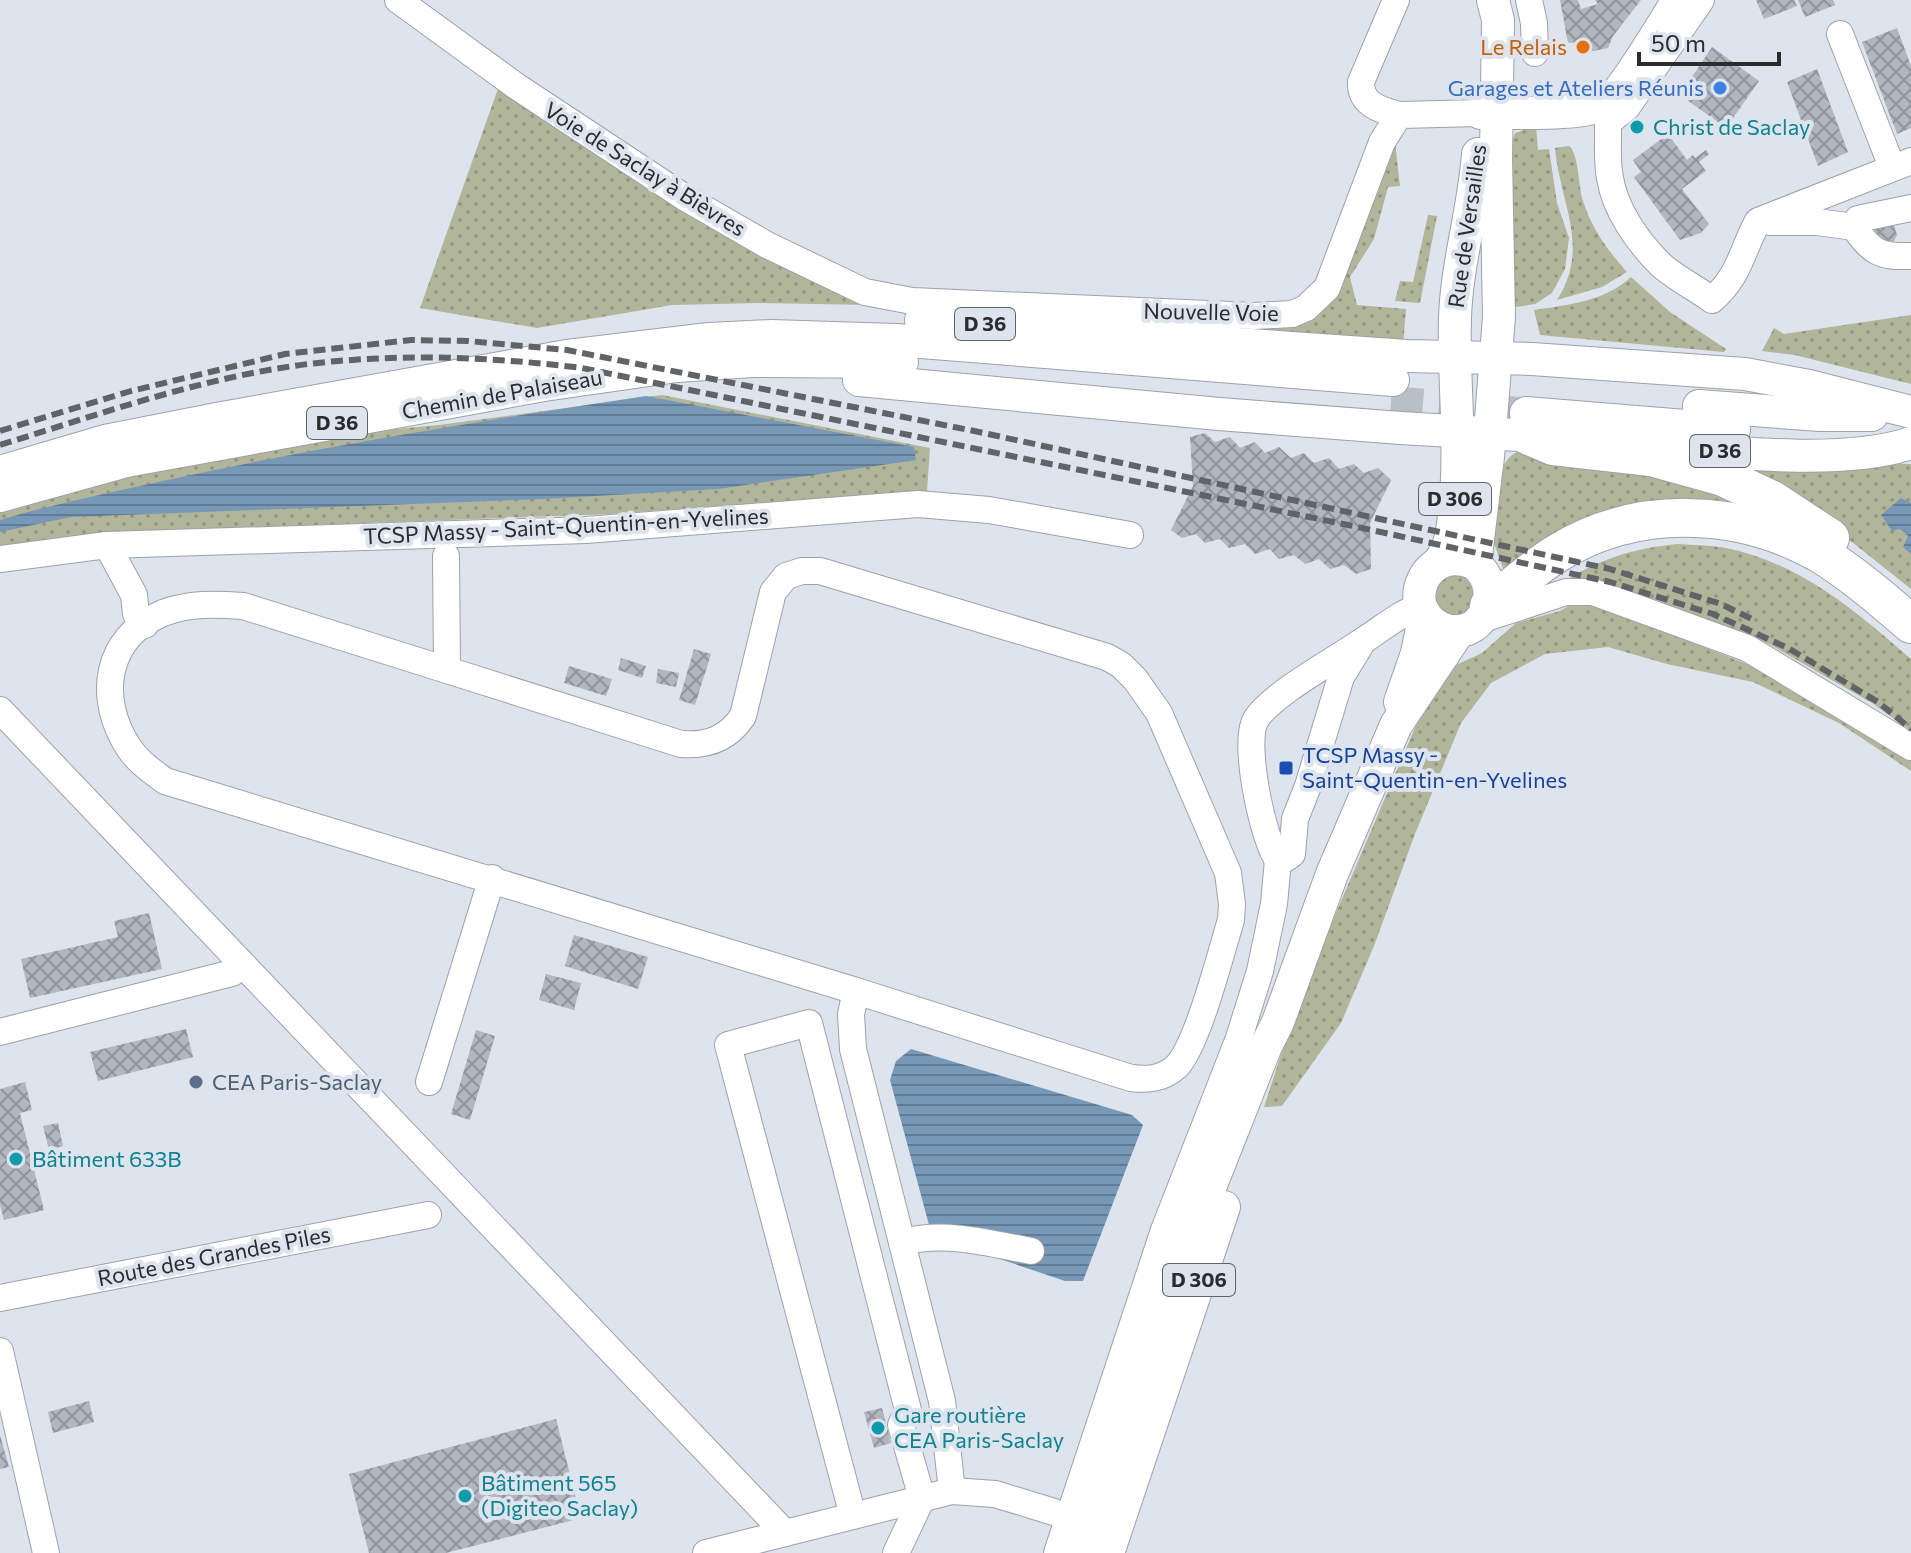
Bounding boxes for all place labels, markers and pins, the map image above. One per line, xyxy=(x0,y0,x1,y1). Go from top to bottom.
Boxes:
place label: Le Relais xyxy=(1480,33,1567,60)
marker: Le Relais xyxy=(1574,38,1592,56)
place label: Garages et Ateliers Réunis xyxy=(1448,74,1704,101)
marker: Garages et Ateliers Réunis xyxy=(1711,79,1729,97)
place label: Christ de Saclay xyxy=(1653,113,1810,140)
marker: Christ de Saclay xyxy=(1628,118,1646,136)
place label: TCSP Massy - Saint-Quentin-en-Yvelines xyxy=(1302,741,1567,793)
marker: TCSP Massy - Saint-Quentin-en-Yvelines xyxy=(1277,759,1295,777)
place label: CEA Paris-Saclay xyxy=(212,1068,382,1095)
marker: CEA Paris-Saclay xyxy=(187,1073,205,1091)
place label: Bâtiment 633B xyxy=(32,1145,181,1172)
marker: Bâtiment 633B xyxy=(7,1150,25,1168)
place label: Gare routière CEA Paris-Saclay xyxy=(894,1401,1064,1453)
marker: Gare routière CEA Paris-Saclay xyxy=(869,1419,887,1437)
place label: Bâtiment 565 (Digiteo Saclay) xyxy=(481,1469,638,1521)
marker: Bâtiment 565 (Digiteo Saclay) xyxy=(456,1487,474,1505)

